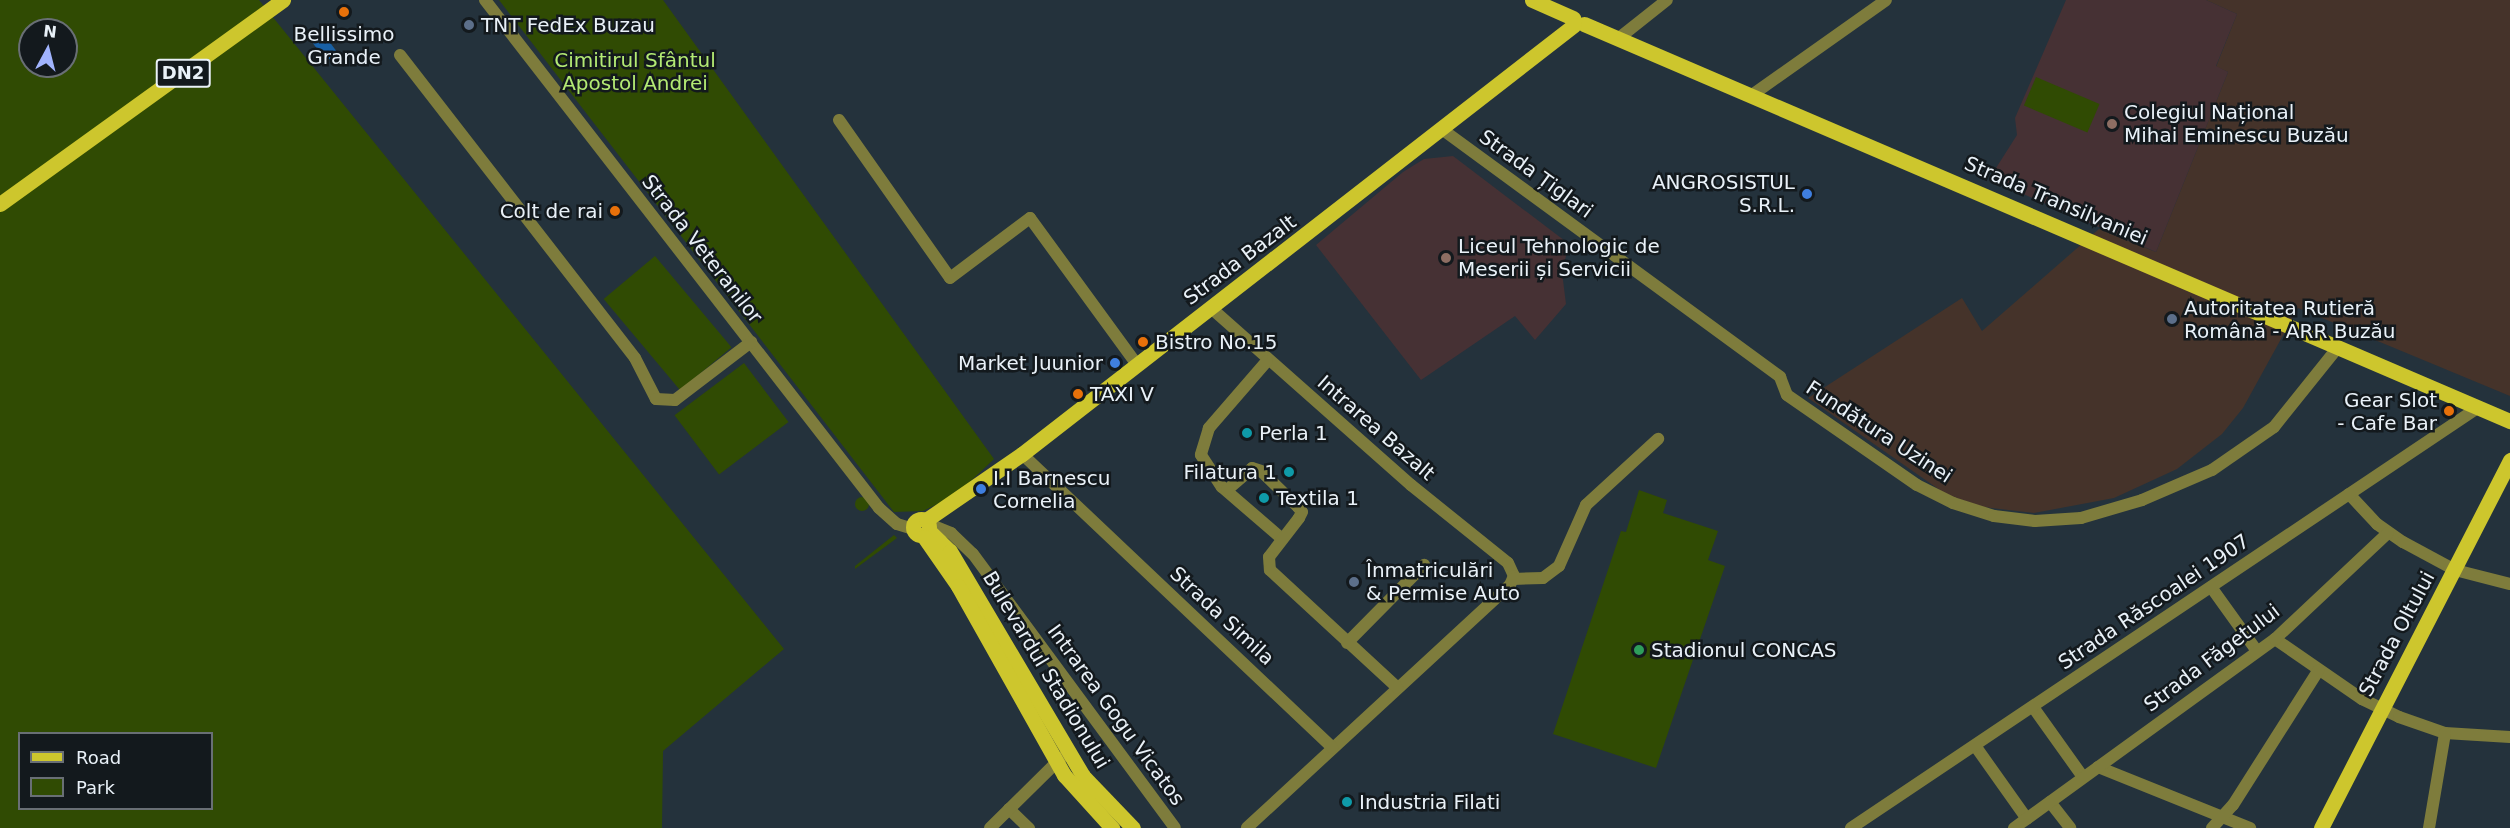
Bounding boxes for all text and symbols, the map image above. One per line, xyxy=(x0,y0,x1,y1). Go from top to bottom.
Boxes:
marker: Bellissimo Grande xyxy=(337,5,351,19)
place label: TNT FedEx Buzau xyxy=(481,13,655,37)
north arrow xyxy=(18,18,78,78)
marker: TNT FedEx Buzau xyxy=(462,18,476,32)
text: N xyxy=(42,21,58,42)
place label: Bellissimo Grande xyxy=(294,22,394,69)
park label: Cimitirul Sfântul Apostol Andrei xyxy=(554,48,716,95)
road number: DN2 xyxy=(154,58,212,88)
place label: Colegiul Național Mihai Eminescu Buzău xyxy=(2124,100,2349,147)
marker: Colegiul Național Mihai Eminescu Buzău xyxy=(2105,117,2119,131)
street label: Strada Țiglari xyxy=(1475,125,1597,223)
street label: Strada Transilvaniei xyxy=(1961,152,2151,250)
street label: Strada Veteranilor xyxy=(637,170,767,328)
place label: ANGROSISTUL S.R.L. xyxy=(1652,170,1795,217)
marker: ANGROSISTUL S.R.L. xyxy=(1800,187,1814,201)
place label: Colt de rai xyxy=(500,199,603,223)
marker: Colt de rai xyxy=(608,204,622,218)
street label: Strada Bazalt xyxy=(1179,210,1301,310)
place label: Liceul Tehnologic de Meserii și Servicii xyxy=(1458,234,1660,281)
marker: Liceul Tehnologic de Meserii și Servicii xyxy=(1439,251,1453,265)
place label: Autoritatea Rutieră Română - ARR Buzău xyxy=(2184,296,2395,343)
marker: Autoritatea Rutieră Română - ARR Buzău xyxy=(2165,312,2179,326)
place label: Bistro No.15 xyxy=(1155,330,1278,354)
marker: Bistro No.15 xyxy=(1136,335,1150,349)
place label: Market Juunior xyxy=(958,351,1103,375)
marker: Market Juunior xyxy=(1108,356,1122,370)
street label: Intrarea Bazalt xyxy=(1312,370,1440,486)
street label: Fundătura Uzinei xyxy=(1801,376,1957,488)
place label: TAXI V xyxy=(1090,382,1154,406)
marker: TAXI V xyxy=(1071,387,1085,401)
place label: Gear Slot - Cafe Bar xyxy=(2337,388,2437,435)
marker: Gear Slot - Cafe Bar xyxy=(2442,404,2456,418)
place label: Perla 1 xyxy=(1259,421,1328,445)
marker: Perla 1 xyxy=(1240,426,1254,440)
place label: Filatura 1 xyxy=(1184,460,1277,484)
marker: Filatura 1 xyxy=(1282,465,1296,479)
place label: I.I Barnescu Cornelia xyxy=(993,466,1110,513)
marker: I.I Barnescu Cornelia xyxy=(974,482,988,496)
place label: Textila 1 xyxy=(1276,486,1359,510)
marker: Textila 1 xyxy=(1257,491,1271,505)
street label: Strada Răscoalei 1907 xyxy=(2054,529,2254,675)
place label: Înmatriculări & Permise Auto xyxy=(1366,558,1520,605)
street label: Strada Simila xyxy=(1165,562,1279,670)
street label: Bulevardul Stadionului xyxy=(978,567,1114,773)
street label: Strada Oltului xyxy=(2354,567,2440,701)
marker: Înmatriculări & Permise Auto xyxy=(1347,575,1361,589)
street label: Strada Făgetului xyxy=(2139,599,2285,717)
street label: Intrarea Gogu Vicatos xyxy=(1042,620,1190,810)
place label: Stadionul CONCAS xyxy=(1651,638,1837,662)
marker: Stadionul CONCAS xyxy=(1632,643,1646,657)
legend xyxy=(18,732,213,810)
text: Road xyxy=(76,747,121,768)
text: Park xyxy=(76,777,115,798)
place label: Industria Filati xyxy=(1359,790,1500,814)
marker: Industria Filati xyxy=(1340,795,1354,809)

